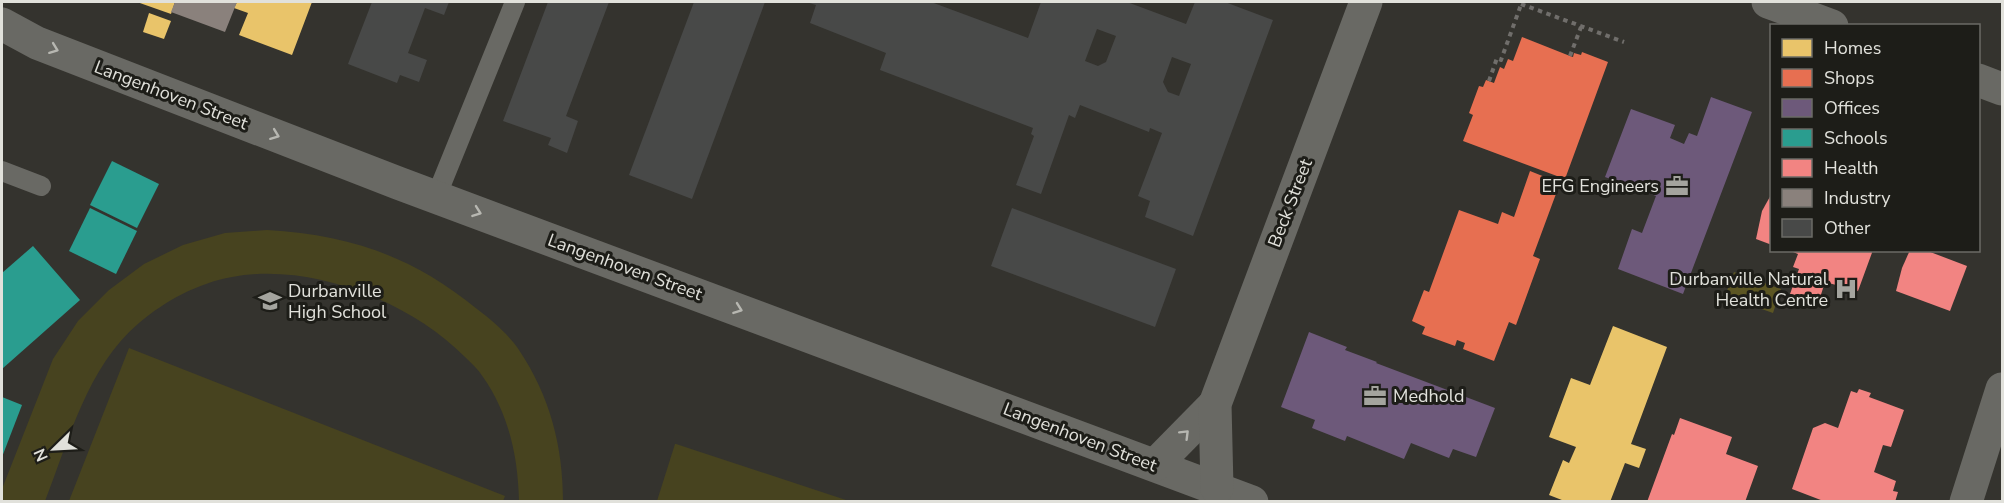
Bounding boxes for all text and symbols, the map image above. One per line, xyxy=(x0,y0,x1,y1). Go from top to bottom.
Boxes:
legend xyxy=(1770,24,1980,252)
text: Homes xyxy=(1824,36,1881,60)
one-way arrow xyxy=(48,42,59,55)
street label: Langenhoven Street xyxy=(91,55,252,136)
text: Shops xyxy=(1824,66,1874,90)
text: Offices xyxy=(1824,96,1880,120)
text: Schools xyxy=(1824,126,1888,150)
one-way arrow xyxy=(269,128,280,140)
street label: Beck Street xyxy=(1262,155,1318,251)
text: Health xyxy=(1824,156,1879,180)
office icon: EFG Engineers xyxy=(1664,173,1690,199)
place label: EFG Engineers xyxy=(1541,174,1659,198)
text: Industry xyxy=(1824,186,1891,210)
one-way arrow xyxy=(471,205,482,217)
text: Other xyxy=(1824,216,1871,240)
street label: Langenhoven Street xyxy=(544,228,706,306)
place label: Durbanville Natural Health Centre xyxy=(1669,267,1829,312)
hospital icon: Durbanville Natural Health Centre xyxy=(1833,276,1859,302)
place label: Durbanville High School xyxy=(288,279,387,324)
school or university icon: Durbanville High School xyxy=(257,288,283,314)
one-way arrow xyxy=(733,302,743,315)
office icon: Medhold xyxy=(1362,383,1388,409)
place label: Medhold xyxy=(1393,384,1464,408)
street label: Langenhoven Street xyxy=(1000,397,1161,478)
north arrow xyxy=(24,419,84,479)
one-way arrow xyxy=(1177,431,1188,442)
text: N xyxy=(29,445,54,465)

